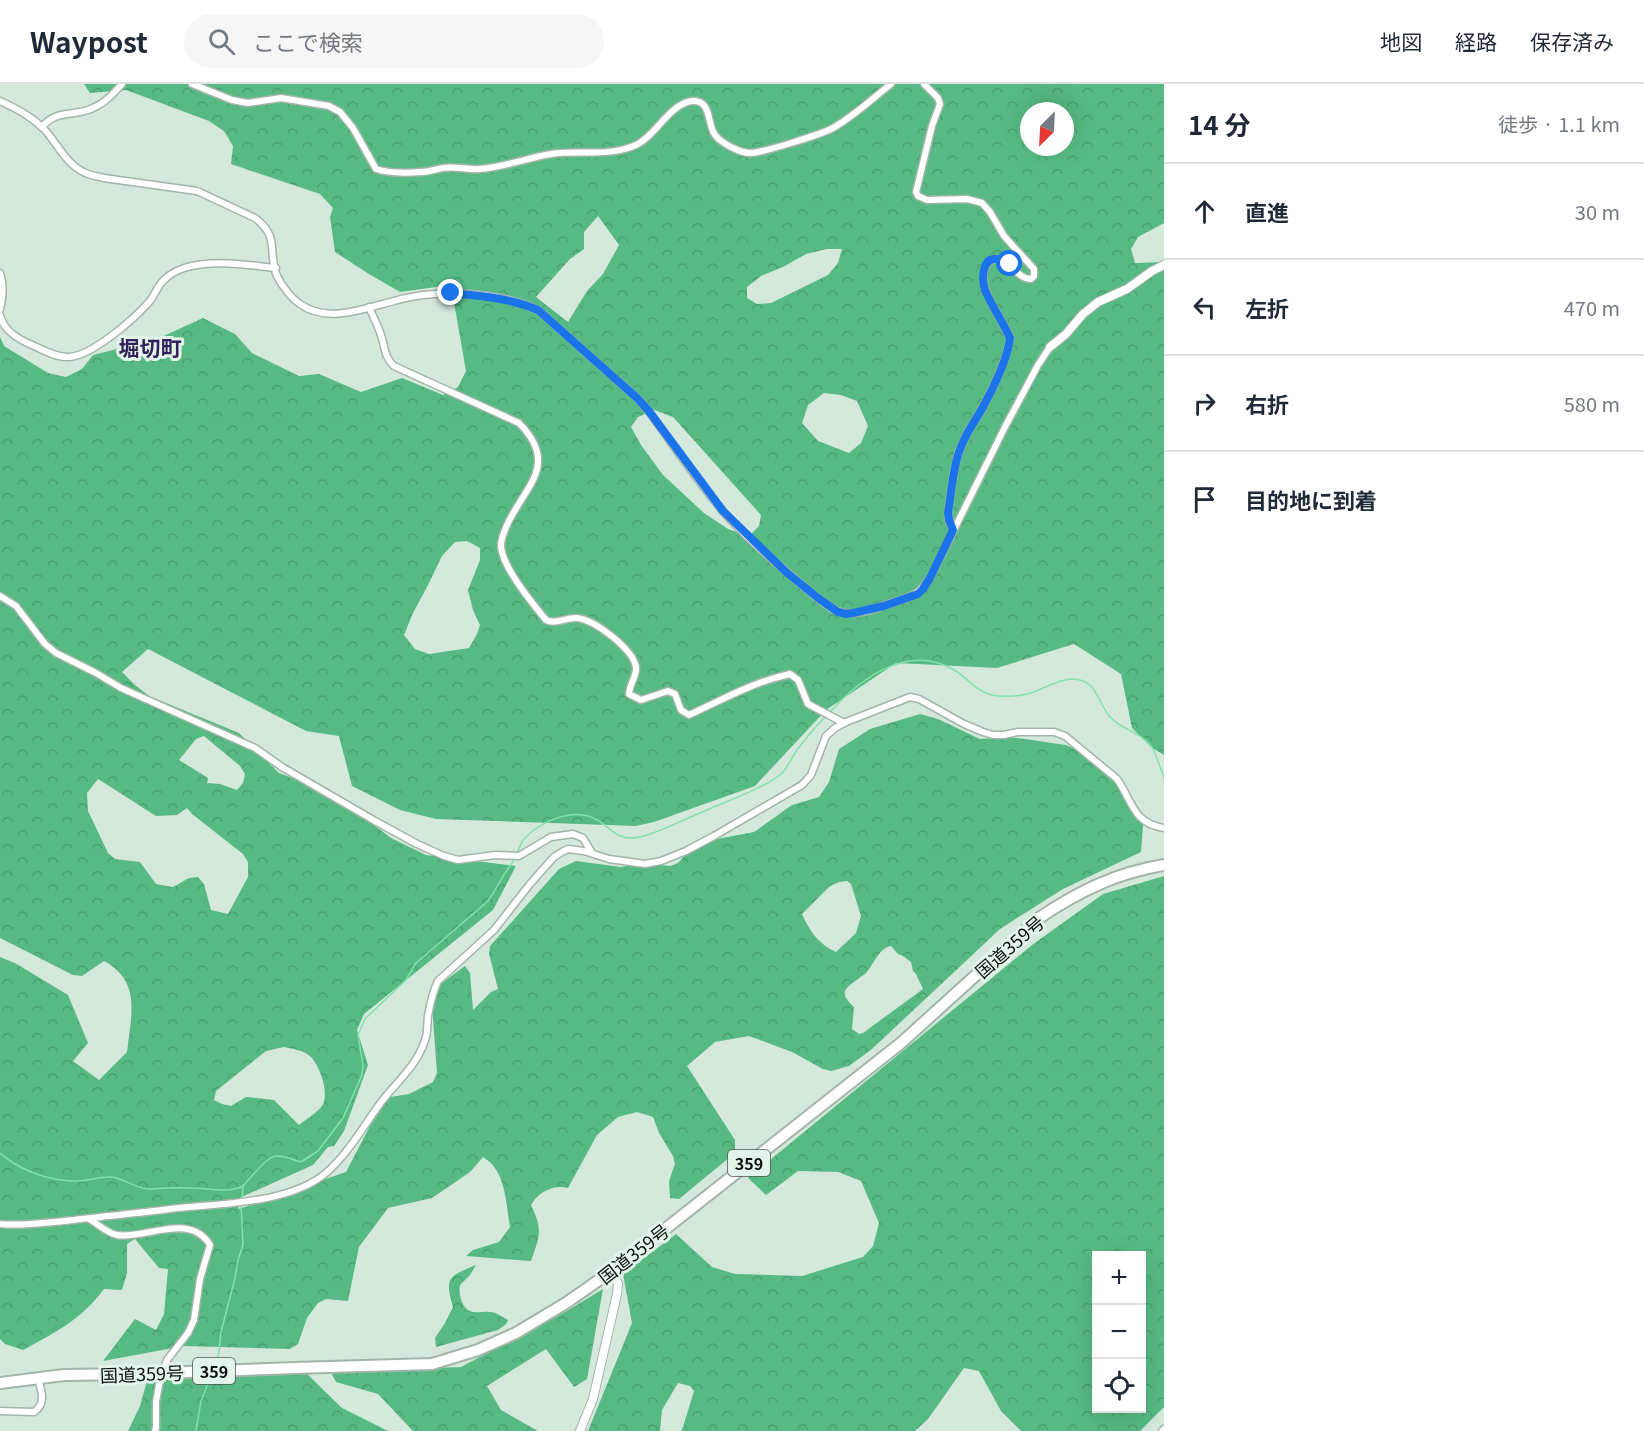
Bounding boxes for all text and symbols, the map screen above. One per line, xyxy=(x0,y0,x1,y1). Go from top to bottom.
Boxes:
search box xyxy=(184,14,604,68)
text: Waypost xyxy=(30,21,148,61)
icon: search xyxy=(205,25,238,58)
text: ここで検索 xyxy=(253,25,363,57)
text: 地図 xyxy=(1380,26,1422,56)
text: 経路 xyxy=(1455,26,1497,56)
text: 保存済み xyxy=(1530,26,1614,56)
north arrow xyxy=(1020,102,1074,156)
text: 14 分 xyxy=(1188,105,1251,142)
text: 徒歩 · 1.1 km xyxy=(1498,109,1620,138)
icon: ahead xyxy=(1188,195,1221,228)
text: 直進 xyxy=(1245,195,1289,227)
text: 30 m xyxy=(1575,197,1620,226)
route start xyxy=(996,250,1022,276)
route end xyxy=(437,279,463,305)
icon: left xyxy=(1188,291,1221,324)
text: 左折 xyxy=(1245,291,1289,323)
text: 470 m xyxy=(1564,293,1620,322)
district label: 堀切町 xyxy=(119,332,182,362)
icon: right xyxy=(1188,387,1221,420)
text: 右折 xyxy=(1245,387,1289,419)
text: 580 m xyxy=(1564,389,1620,418)
icon: arrive xyxy=(1188,483,1221,516)
text: 目的地に到着 xyxy=(1245,483,1377,515)
street label: 国道359号 xyxy=(969,909,1049,983)
road number: 359 xyxy=(728,1150,770,1176)
street label: 国道359号 xyxy=(592,1217,674,1289)
map controls xyxy=(1092,1251,1146,1413)
button: + xyxy=(1092,1251,1146,1305)
button: − xyxy=(1092,1305,1146,1359)
road number: 359 xyxy=(193,1358,235,1384)
street label: 国道359号 xyxy=(100,1359,184,1387)
button: locate xyxy=(1092,1359,1146,1413)

